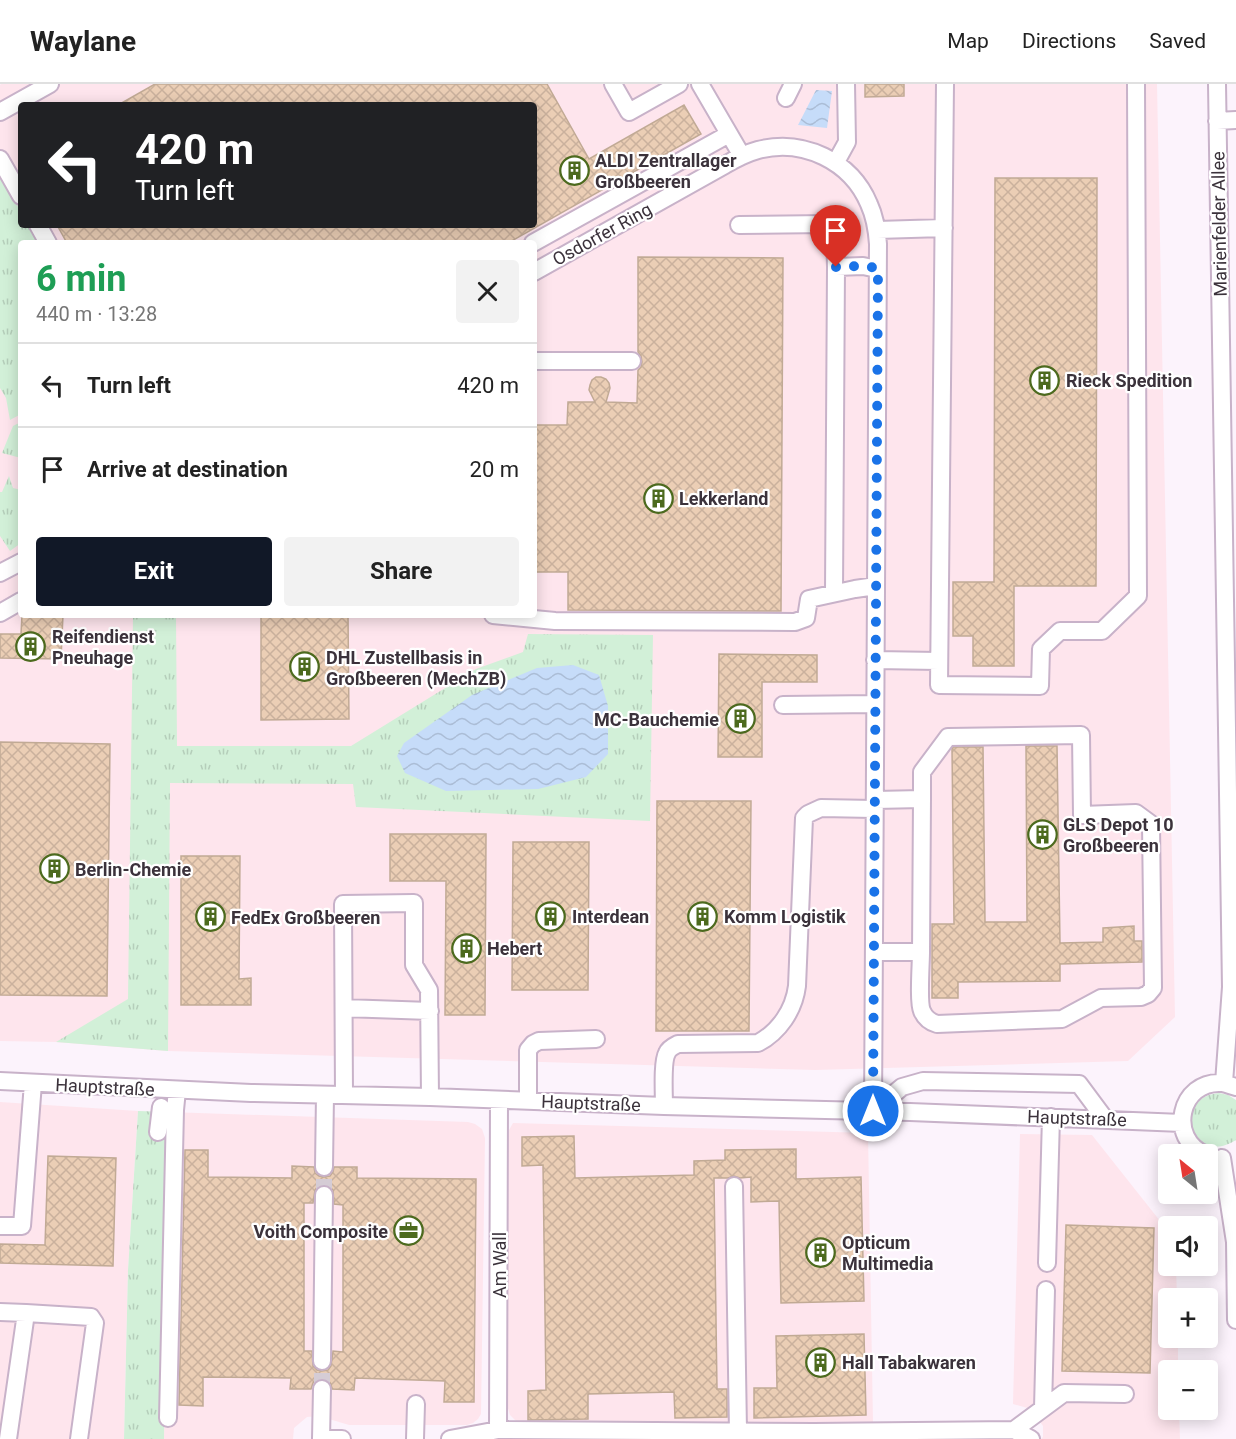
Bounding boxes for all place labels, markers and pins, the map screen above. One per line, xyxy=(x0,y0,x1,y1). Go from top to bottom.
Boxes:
place label: ALDI Zentrallager Großbeeren xyxy=(595,150,737,192)
building icon: ALDI Zentrallager Großbeeren xyxy=(558,154,590,186)
pin xyxy=(810,205,861,267)
building icon: Rieck Spedition xyxy=(1029,364,1061,396)
place label: Rieck Spedition xyxy=(1066,370,1192,391)
building icon: Lekkerland xyxy=(642,482,674,514)
place label: Lekkerland xyxy=(679,488,768,509)
place label: Reifendienst Pneuhage xyxy=(52,626,154,668)
building icon: Reifendienst Pneuhage xyxy=(15,630,47,662)
place label: DHL Zustellbasis in Großbeeren (MechZB) xyxy=(326,647,506,690)
building icon: DHL Zustellbasis in Großbeeren (MechZB) xyxy=(289,651,321,683)
building icon: MC-Bauchemie xyxy=(724,703,756,735)
place label: MC-Bauchemie xyxy=(594,709,719,730)
place label: GLS Depot 10 Großbeeren xyxy=(1063,814,1174,856)
building icon: GLS Depot 10 Großbeeren xyxy=(1026,818,1058,850)
building icon: Berlin-Chemie xyxy=(38,853,70,885)
place label: Berlin-Chemie xyxy=(75,859,191,880)
building icon: Interdean xyxy=(535,900,567,932)
building icon: Komm Logistik xyxy=(687,900,719,932)
building icon: FedEx Großbeeren xyxy=(194,901,226,933)
place label: Interdean xyxy=(572,906,649,927)
place label: Komm Logistik xyxy=(724,906,846,927)
place label: FedEx Großbeeren xyxy=(231,907,380,928)
building icon: Hebert xyxy=(450,932,482,964)
place label: Hebert xyxy=(487,938,542,959)
office icon: Voith Composite xyxy=(393,1215,425,1247)
place label: Voith Composite xyxy=(253,1221,388,1242)
place label: Opticum Multimedia xyxy=(842,1232,934,1274)
building icon: Opticum Multimedia xyxy=(805,1236,837,1268)
building icon: Hall Tabakwaren xyxy=(805,1346,837,1378)
place label: Hall Tabakwaren xyxy=(842,1352,976,1373)

